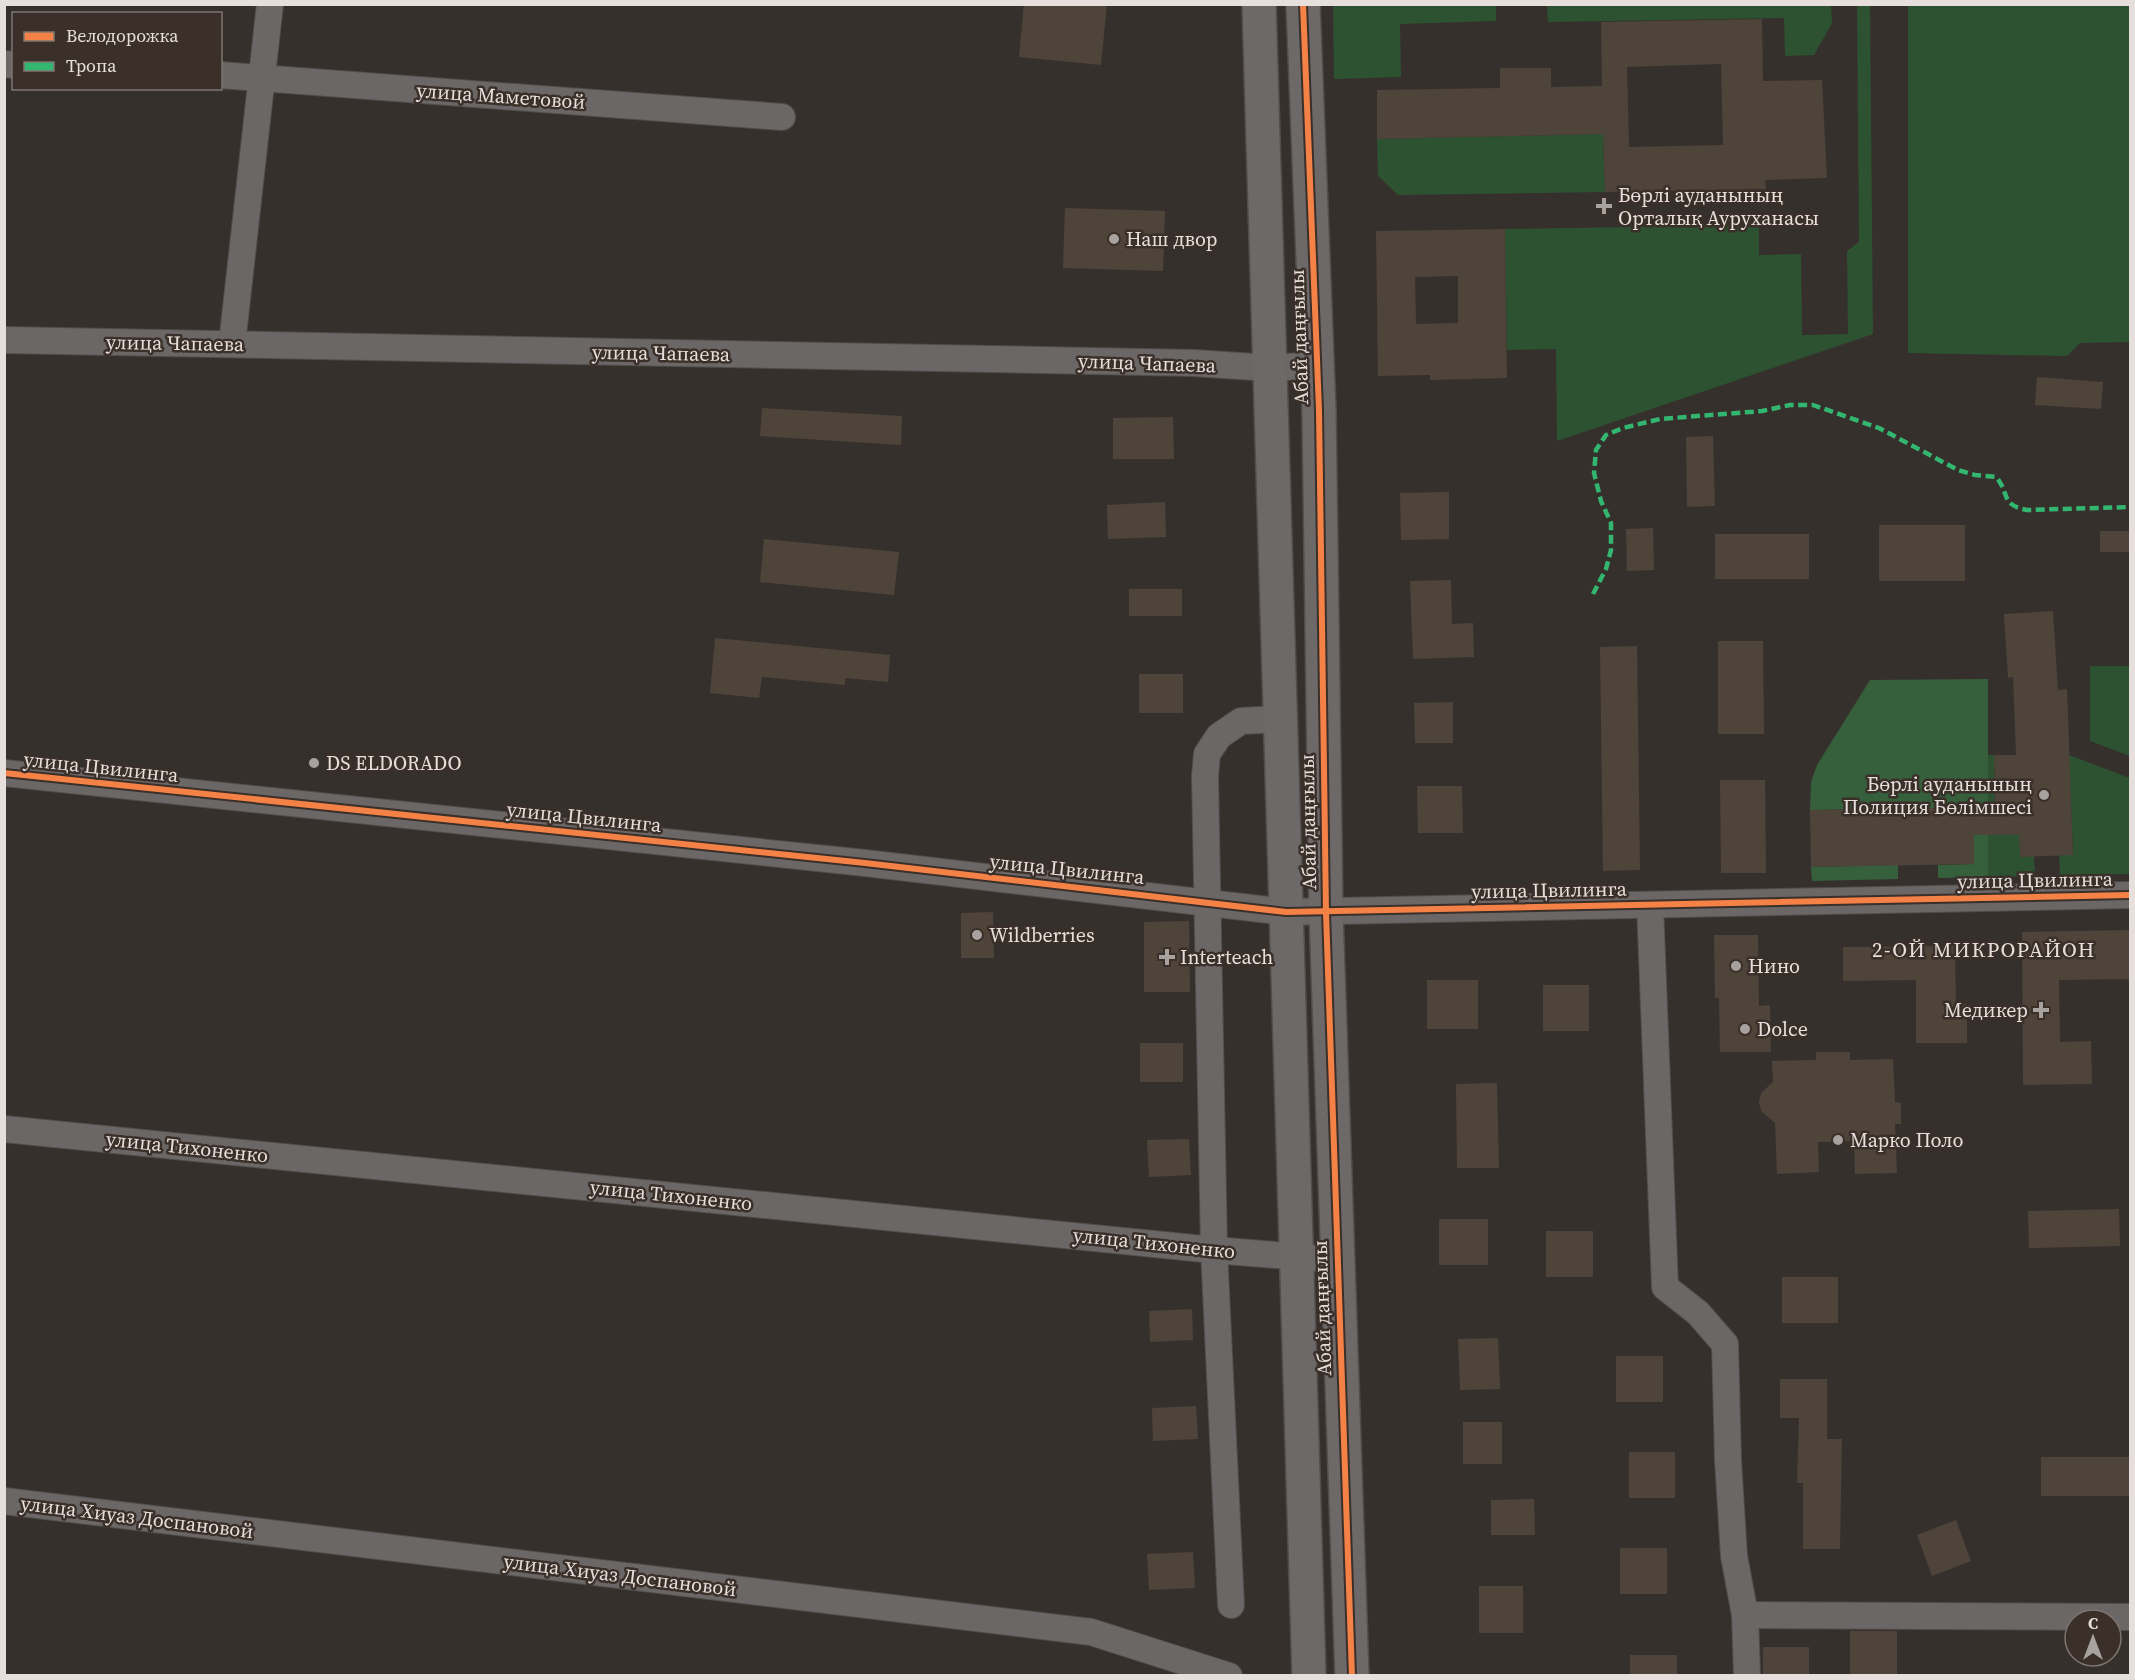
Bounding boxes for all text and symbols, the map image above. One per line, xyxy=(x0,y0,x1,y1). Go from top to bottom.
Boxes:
legend xyxy=(12,12,222,90)
text: Велодорожка xyxy=(66,23,179,48)
text: Тропа xyxy=(66,53,117,78)
street label: улица Маметовой xyxy=(416,76,586,116)
place label: Бөрлі ауданының Орталық Ауруханасы xyxy=(1618,181,1819,232)
marker: Бөрлі ауданының Орталық Ауруханасы xyxy=(1595,197,1613,215)
place label: Наш двор xyxy=(1126,225,1217,253)
marker: Наш двор xyxy=(1107,232,1121,246)
street label: Абай даңғылы xyxy=(1283,269,1315,405)
street label: улица Чапаева xyxy=(106,328,245,358)
street label: улица Чапаева xyxy=(592,338,731,368)
street label: улица Чапаева xyxy=(1078,347,1217,379)
street label: улица Цвилинга xyxy=(22,745,181,789)
place label: DS ELDORADO xyxy=(326,749,462,777)
street label: Абай даңғылы xyxy=(1293,754,1323,890)
marker: DS ELDORADO xyxy=(307,756,321,770)
place label: Бөрлі ауданының Полиция Бөлімшесі xyxy=(1843,770,2032,821)
marker: Бөрлі ауданының Полиция Бөлімшесі xyxy=(2037,788,2051,802)
street label: улица Цвилинга xyxy=(505,795,664,839)
street label: улица Цвилинга xyxy=(988,847,1147,891)
street label: улица Цвилинга xyxy=(1957,865,2114,895)
street label: улица Цвилинга xyxy=(1471,875,1628,905)
place label: Wildberries xyxy=(989,921,1095,949)
marker: Wildberries xyxy=(970,928,984,942)
district label: 2-ОЙ МИКРОРАЙОН xyxy=(1872,935,2096,964)
place label: Interteach xyxy=(1180,943,1273,971)
marker: Interteach xyxy=(1158,948,1176,966)
place label: Нино xyxy=(1748,952,1800,980)
marker: Нино xyxy=(1729,959,1743,973)
place label: Медикер xyxy=(1944,996,2028,1024)
marker: Медикер xyxy=(2032,1001,2050,1019)
place label: Dolce xyxy=(1757,1015,1808,1043)
marker: Dolce xyxy=(1738,1022,1752,1036)
street label: улица Тихоненко xyxy=(104,1125,270,1169)
place label: Марко Поло xyxy=(1850,1126,1963,1154)
marker: Марко Поло xyxy=(1831,1133,1845,1147)
street label: улица Тихоненко xyxy=(588,1173,754,1217)
street label: улица Тихоненко xyxy=(1071,1221,1237,1265)
street label: Абай даңғылы xyxy=(1306,1240,1338,1376)
street label: улица Хиуаз Доспановой xyxy=(19,1489,255,1545)
street label: улица Хиуаз Доспановой xyxy=(502,1547,738,1603)
north arrow xyxy=(2063,1608,2123,1668)
text: С xyxy=(2088,1612,2098,1634)

